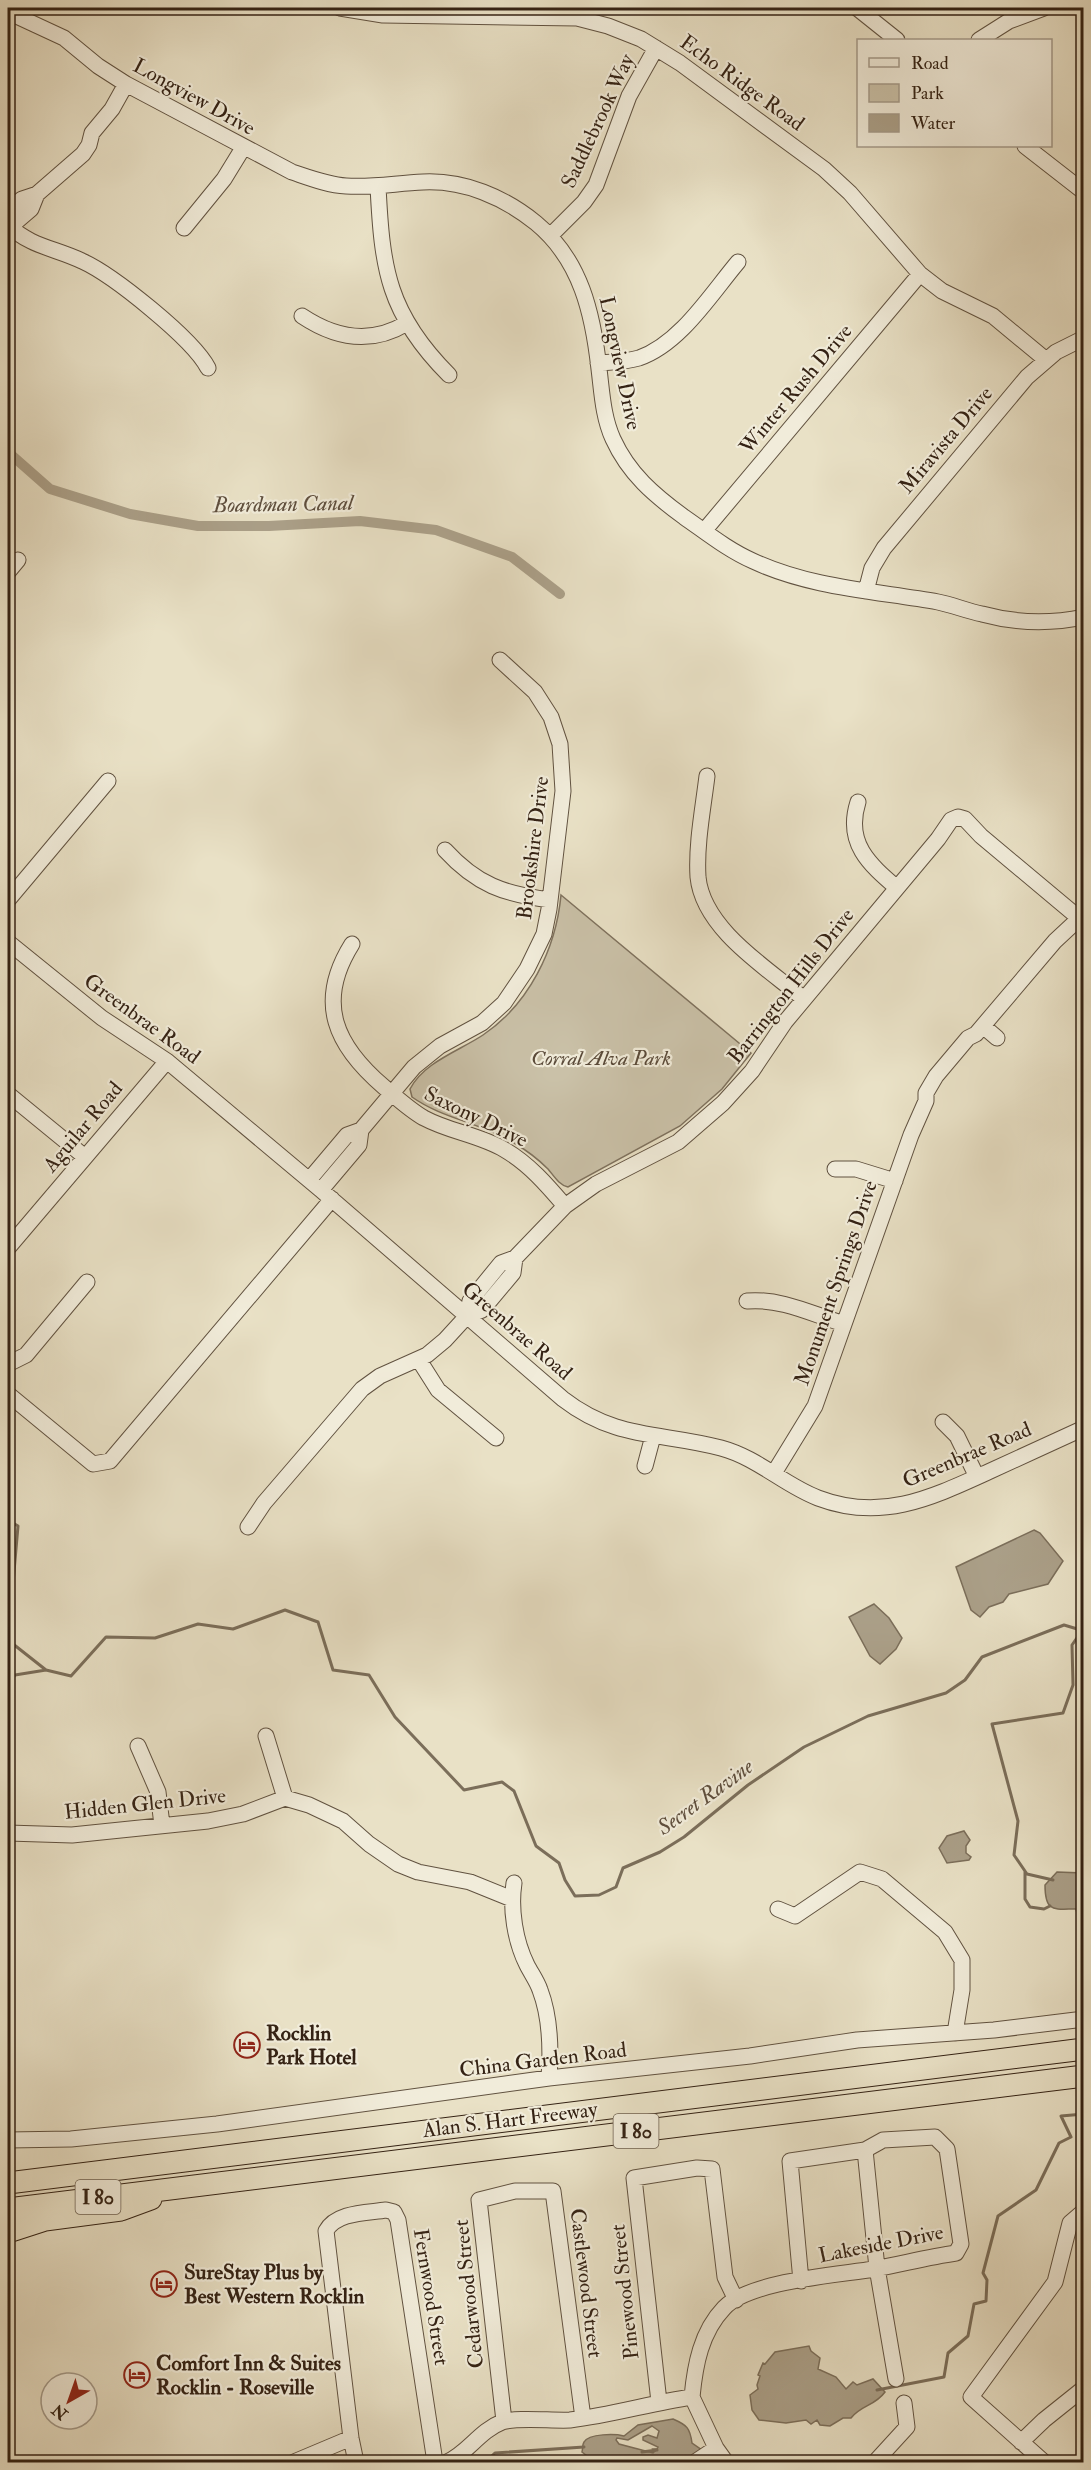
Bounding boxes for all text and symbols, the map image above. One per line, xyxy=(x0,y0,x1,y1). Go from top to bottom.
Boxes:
street label: Echo Ridge Road xyxy=(674,29,810,138)
legend xyxy=(857,39,1052,147)
street label: Saddlebrook Way xyxy=(555,49,641,192)
street label: Longview Drive xyxy=(128,52,260,142)
text: Road xyxy=(911,52,949,75)
text: Park xyxy=(911,82,944,105)
text: Water xyxy=(910,112,955,135)
street label: Longview Drive xyxy=(593,294,647,432)
street label: Winter Rush Drive xyxy=(733,318,858,460)
street label: Miravista Drive xyxy=(893,381,999,499)
water label: Boardman Canal xyxy=(212,489,355,519)
street label: Brookshire Drive xyxy=(511,775,555,921)
street label: Barrington Hills Drive xyxy=(722,903,860,1069)
street label: Greenbrae Road xyxy=(78,968,206,1071)
park label: Corral Alva Park xyxy=(531,1045,671,1072)
street label: Aguilar Road xyxy=(37,1076,129,1179)
street label: Saxony Drive xyxy=(420,1080,532,1154)
street label: Monument Springs Drive xyxy=(788,1177,884,1389)
street label: Greenbrae Road xyxy=(456,1276,578,1387)
street label: Greenbrae Road xyxy=(898,1415,1036,1494)
water label: Secret Ravine xyxy=(650,1752,759,1842)
street label: Hidden Glen Drive xyxy=(63,1782,227,1826)
place label: Rocklin Park Hotel xyxy=(266,2020,357,2071)
hotel icon: Rocklin Park Hotel xyxy=(232,2030,262,2060)
street label: China Garden Road xyxy=(458,2036,629,2084)
street label: Alan S. Hart Freeway xyxy=(420,2096,600,2144)
road number: I 80 xyxy=(614,2114,658,2148)
road number: I 80 xyxy=(76,2180,120,2214)
street label: Castlewood Street xyxy=(563,2207,609,2359)
street label: Cedarwood Street xyxy=(448,2218,490,2370)
street label: Lakeside Drive xyxy=(816,2219,946,2269)
street label: Pinewood Street xyxy=(604,2223,646,2361)
street label: Fernwood Street xyxy=(407,2227,455,2368)
place label: SureStay Plus by Best Western Rocklin xyxy=(184,2259,365,2310)
hotel icon: SureStay Plus by Best Western Rocklin xyxy=(149,2269,179,2299)
place label: Comfort Inn & Suites Rocklin - Roseville xyxy=(156,2350,341,2401)
hotel icon: Comfort Inn & Suites Rocklin - Roseville xyxy=(122,2360,152,2390)
north arrow xyxy=(39,2371,99,2431)
text: N xyxy=(48,2399,73,2425)

